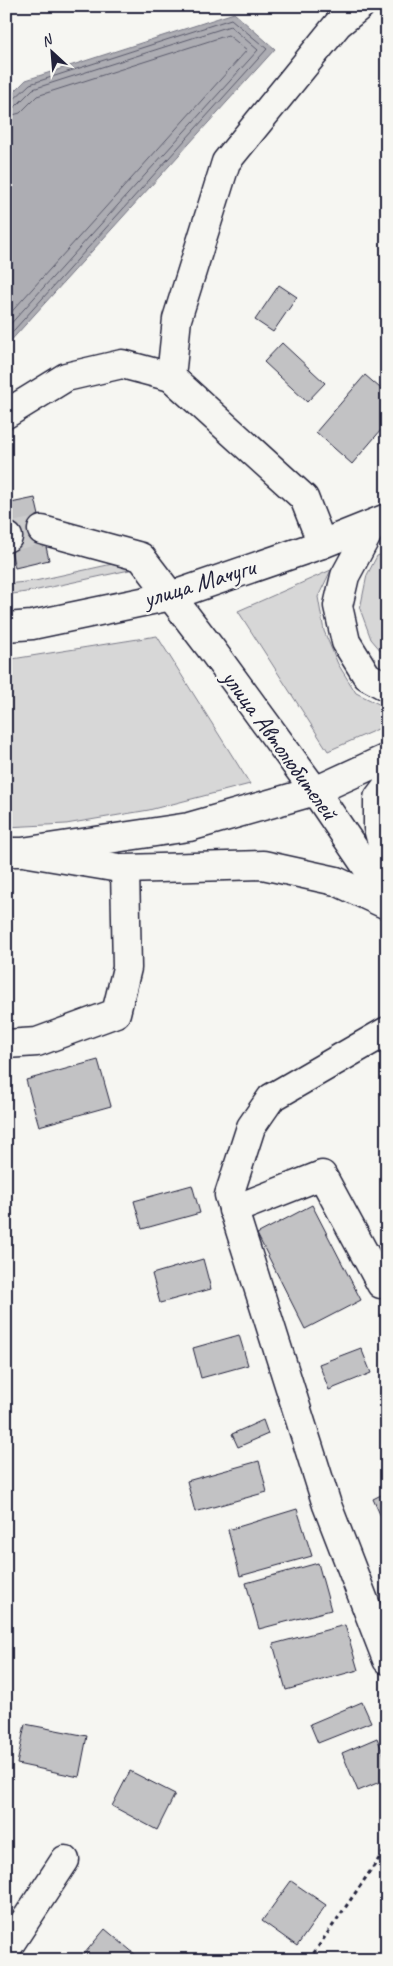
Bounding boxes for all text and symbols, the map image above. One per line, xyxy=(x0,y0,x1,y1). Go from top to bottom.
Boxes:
north arrow xyxy=(28,28,78,78)
text: N xyxy=(39,30,56,50)
street label: улица Мачуги xyxy=(137,550,261,616)
street label: улица Автолюбителей xyxy=(213,662,346,828)

